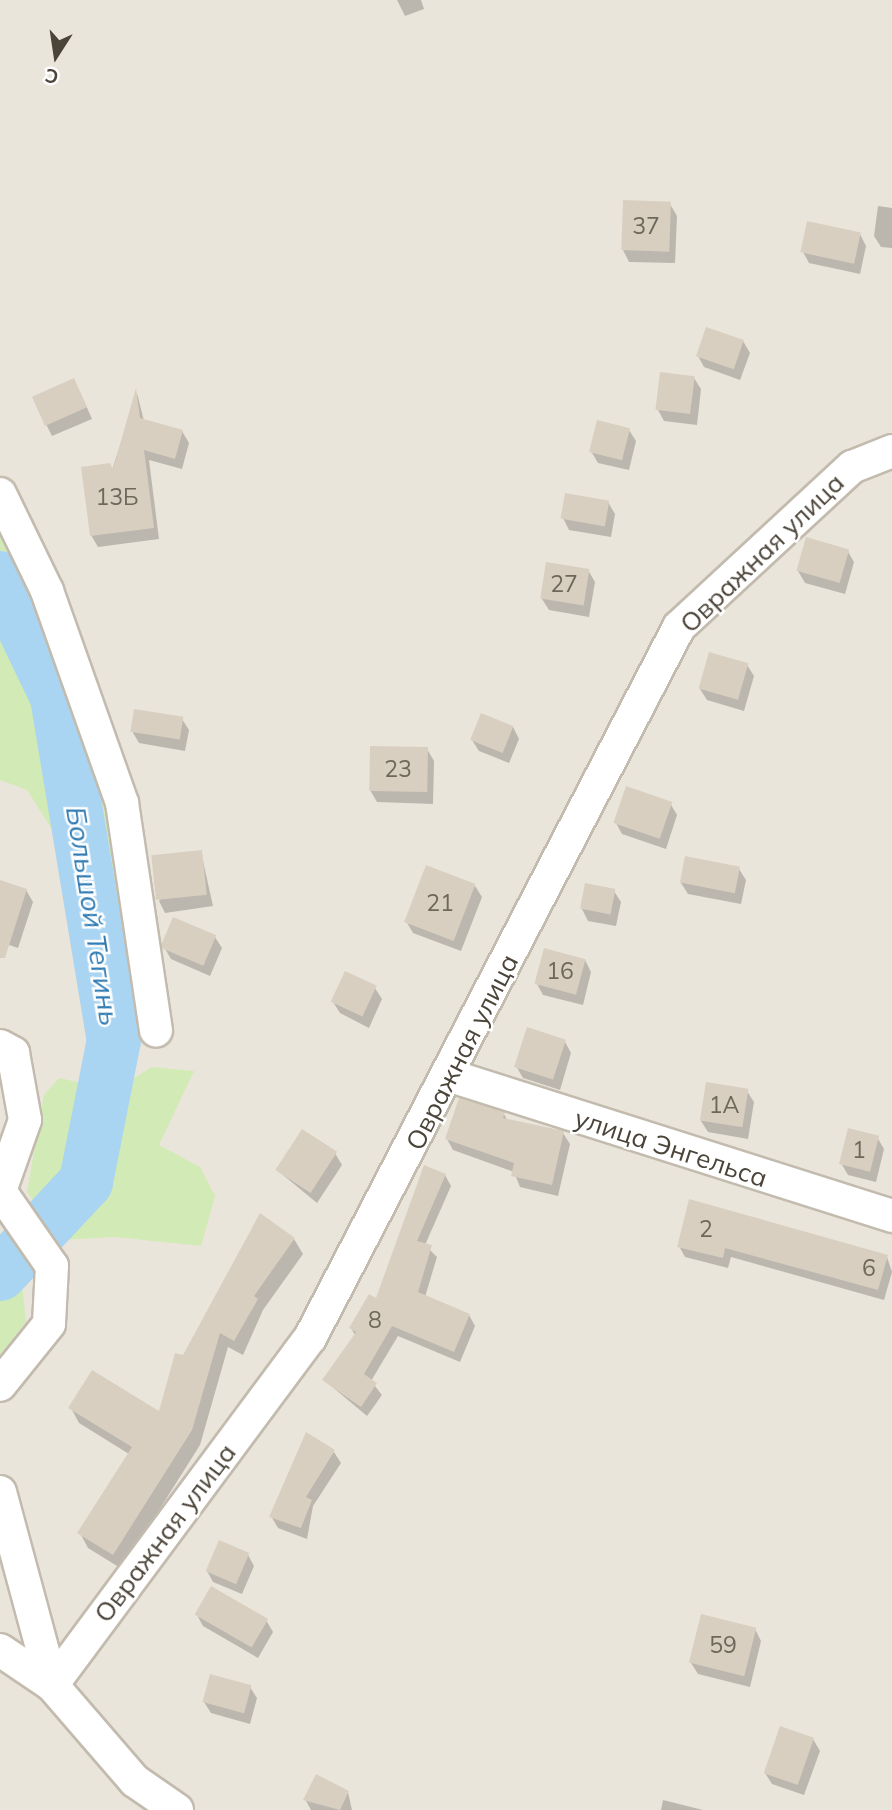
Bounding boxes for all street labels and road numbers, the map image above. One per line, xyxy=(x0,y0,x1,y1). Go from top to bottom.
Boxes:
street label: Овражная улица xyxy=(674,467,850,639)
street label: Овражная улица xyxy=(399,949,525,1155)
street label: улица Энгельса xyxy=(571,1102,771,1194)
street label: Овражная улица xyxy=(88,1438,242,1628)

